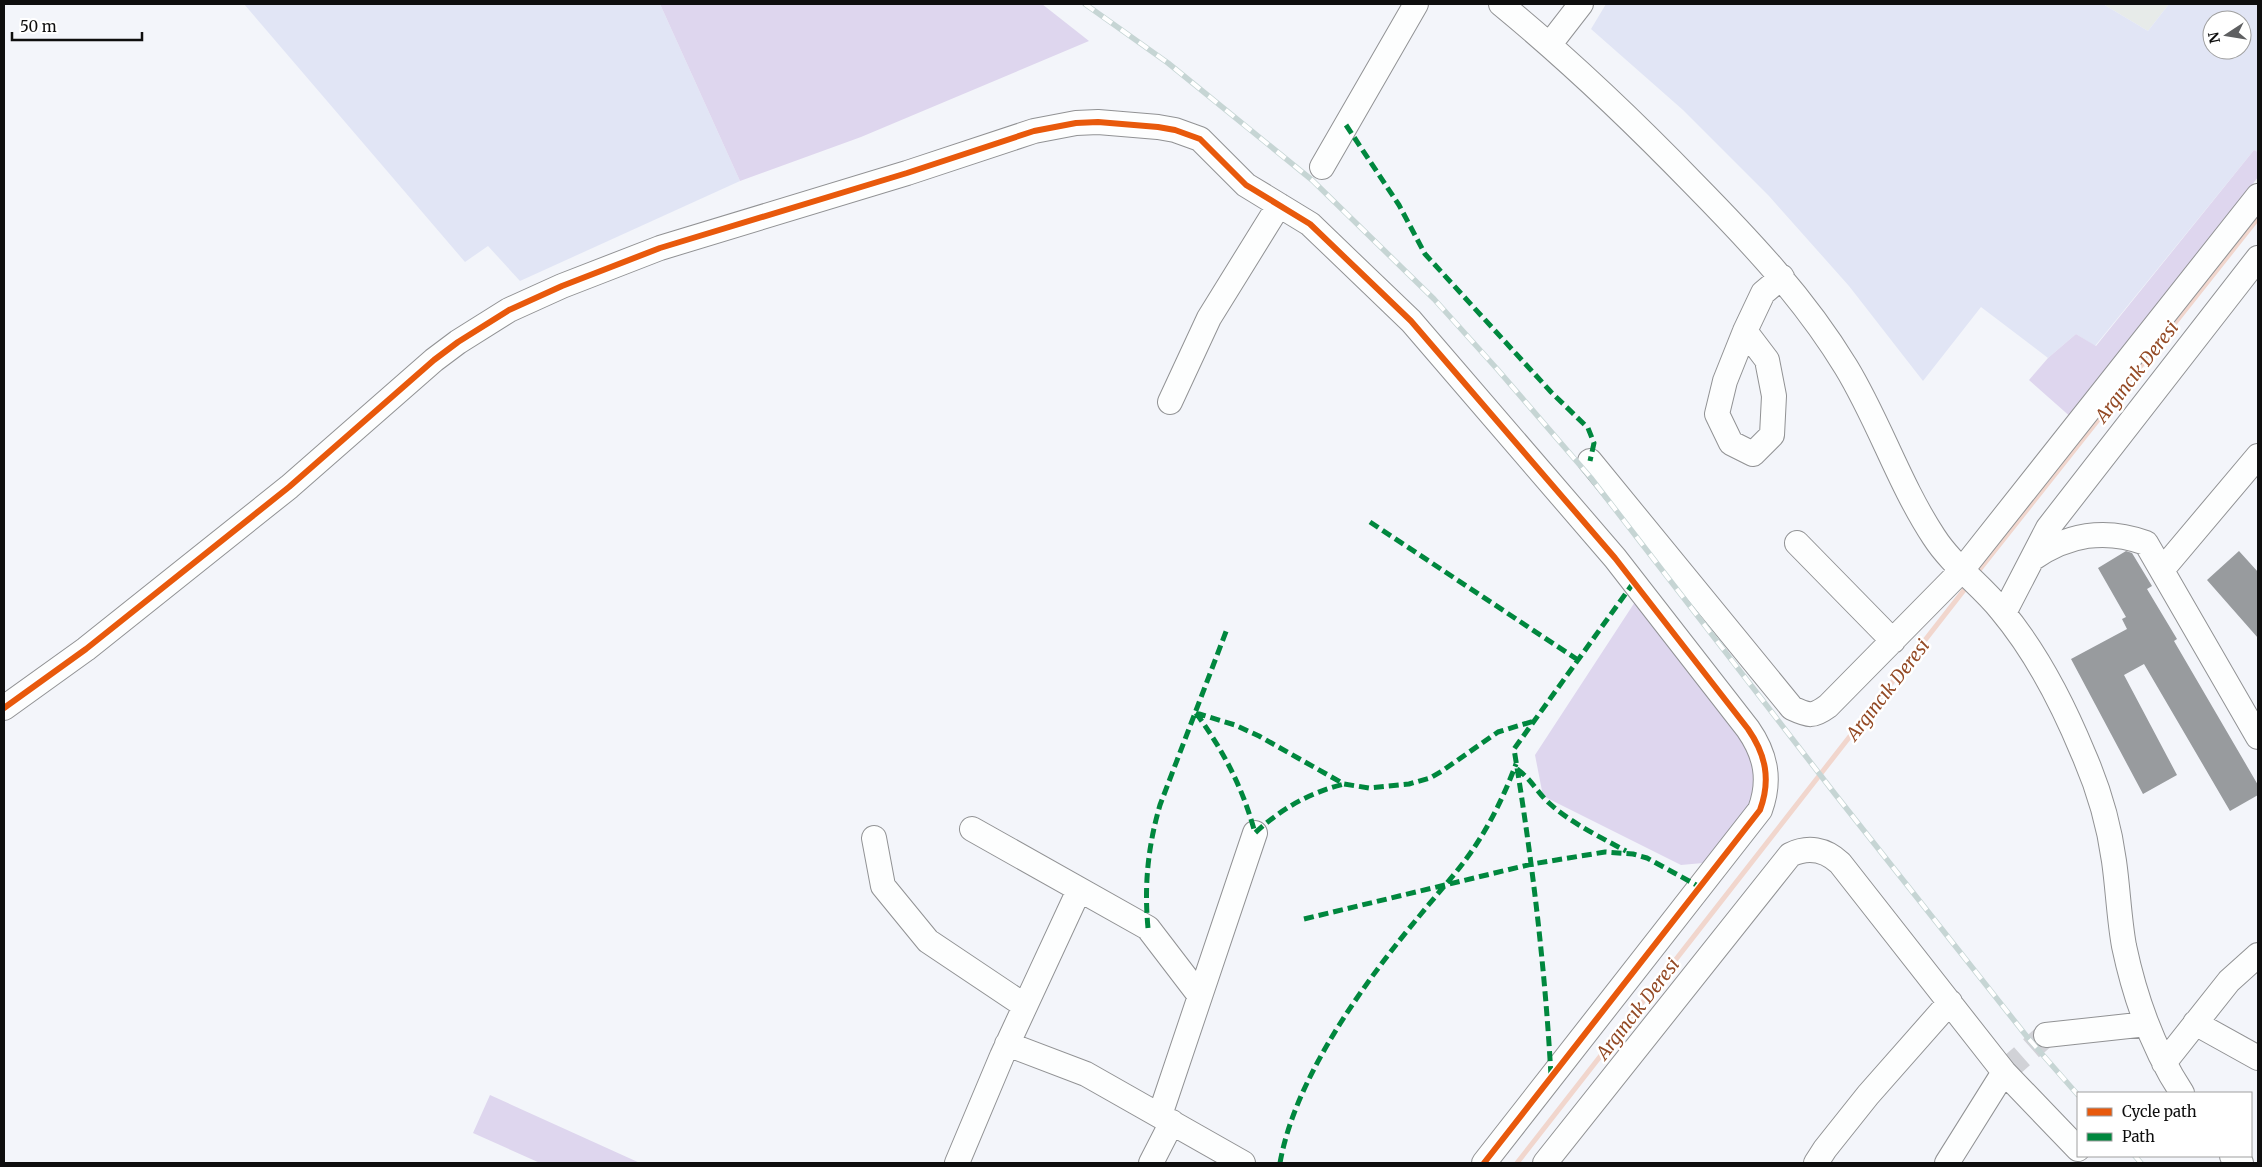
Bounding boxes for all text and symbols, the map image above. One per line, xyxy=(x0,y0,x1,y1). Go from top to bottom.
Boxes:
scale bar xyxy=(12,10,142,42)
north arrow xyxy=(2202,10,2252,60)
text: 50 m xyxy=(20,17,57,36)
text: N xyxy=(2204,30,2224,45)
water label: Argıncık Deresi xyxy=(2089,316,2183,428)
water label: Argıncık Deresi xyxy=(1840,634,1934,746)
water label: Argıncık Deresi xyxy=(1590,953,1684,1065)
legend xyxy=(2077,1092,2252,1157)
text: Cycle path xyxy=(2122,1102,2197,1121)
text: Path xyxy=(2122,1127,2155,1146)

